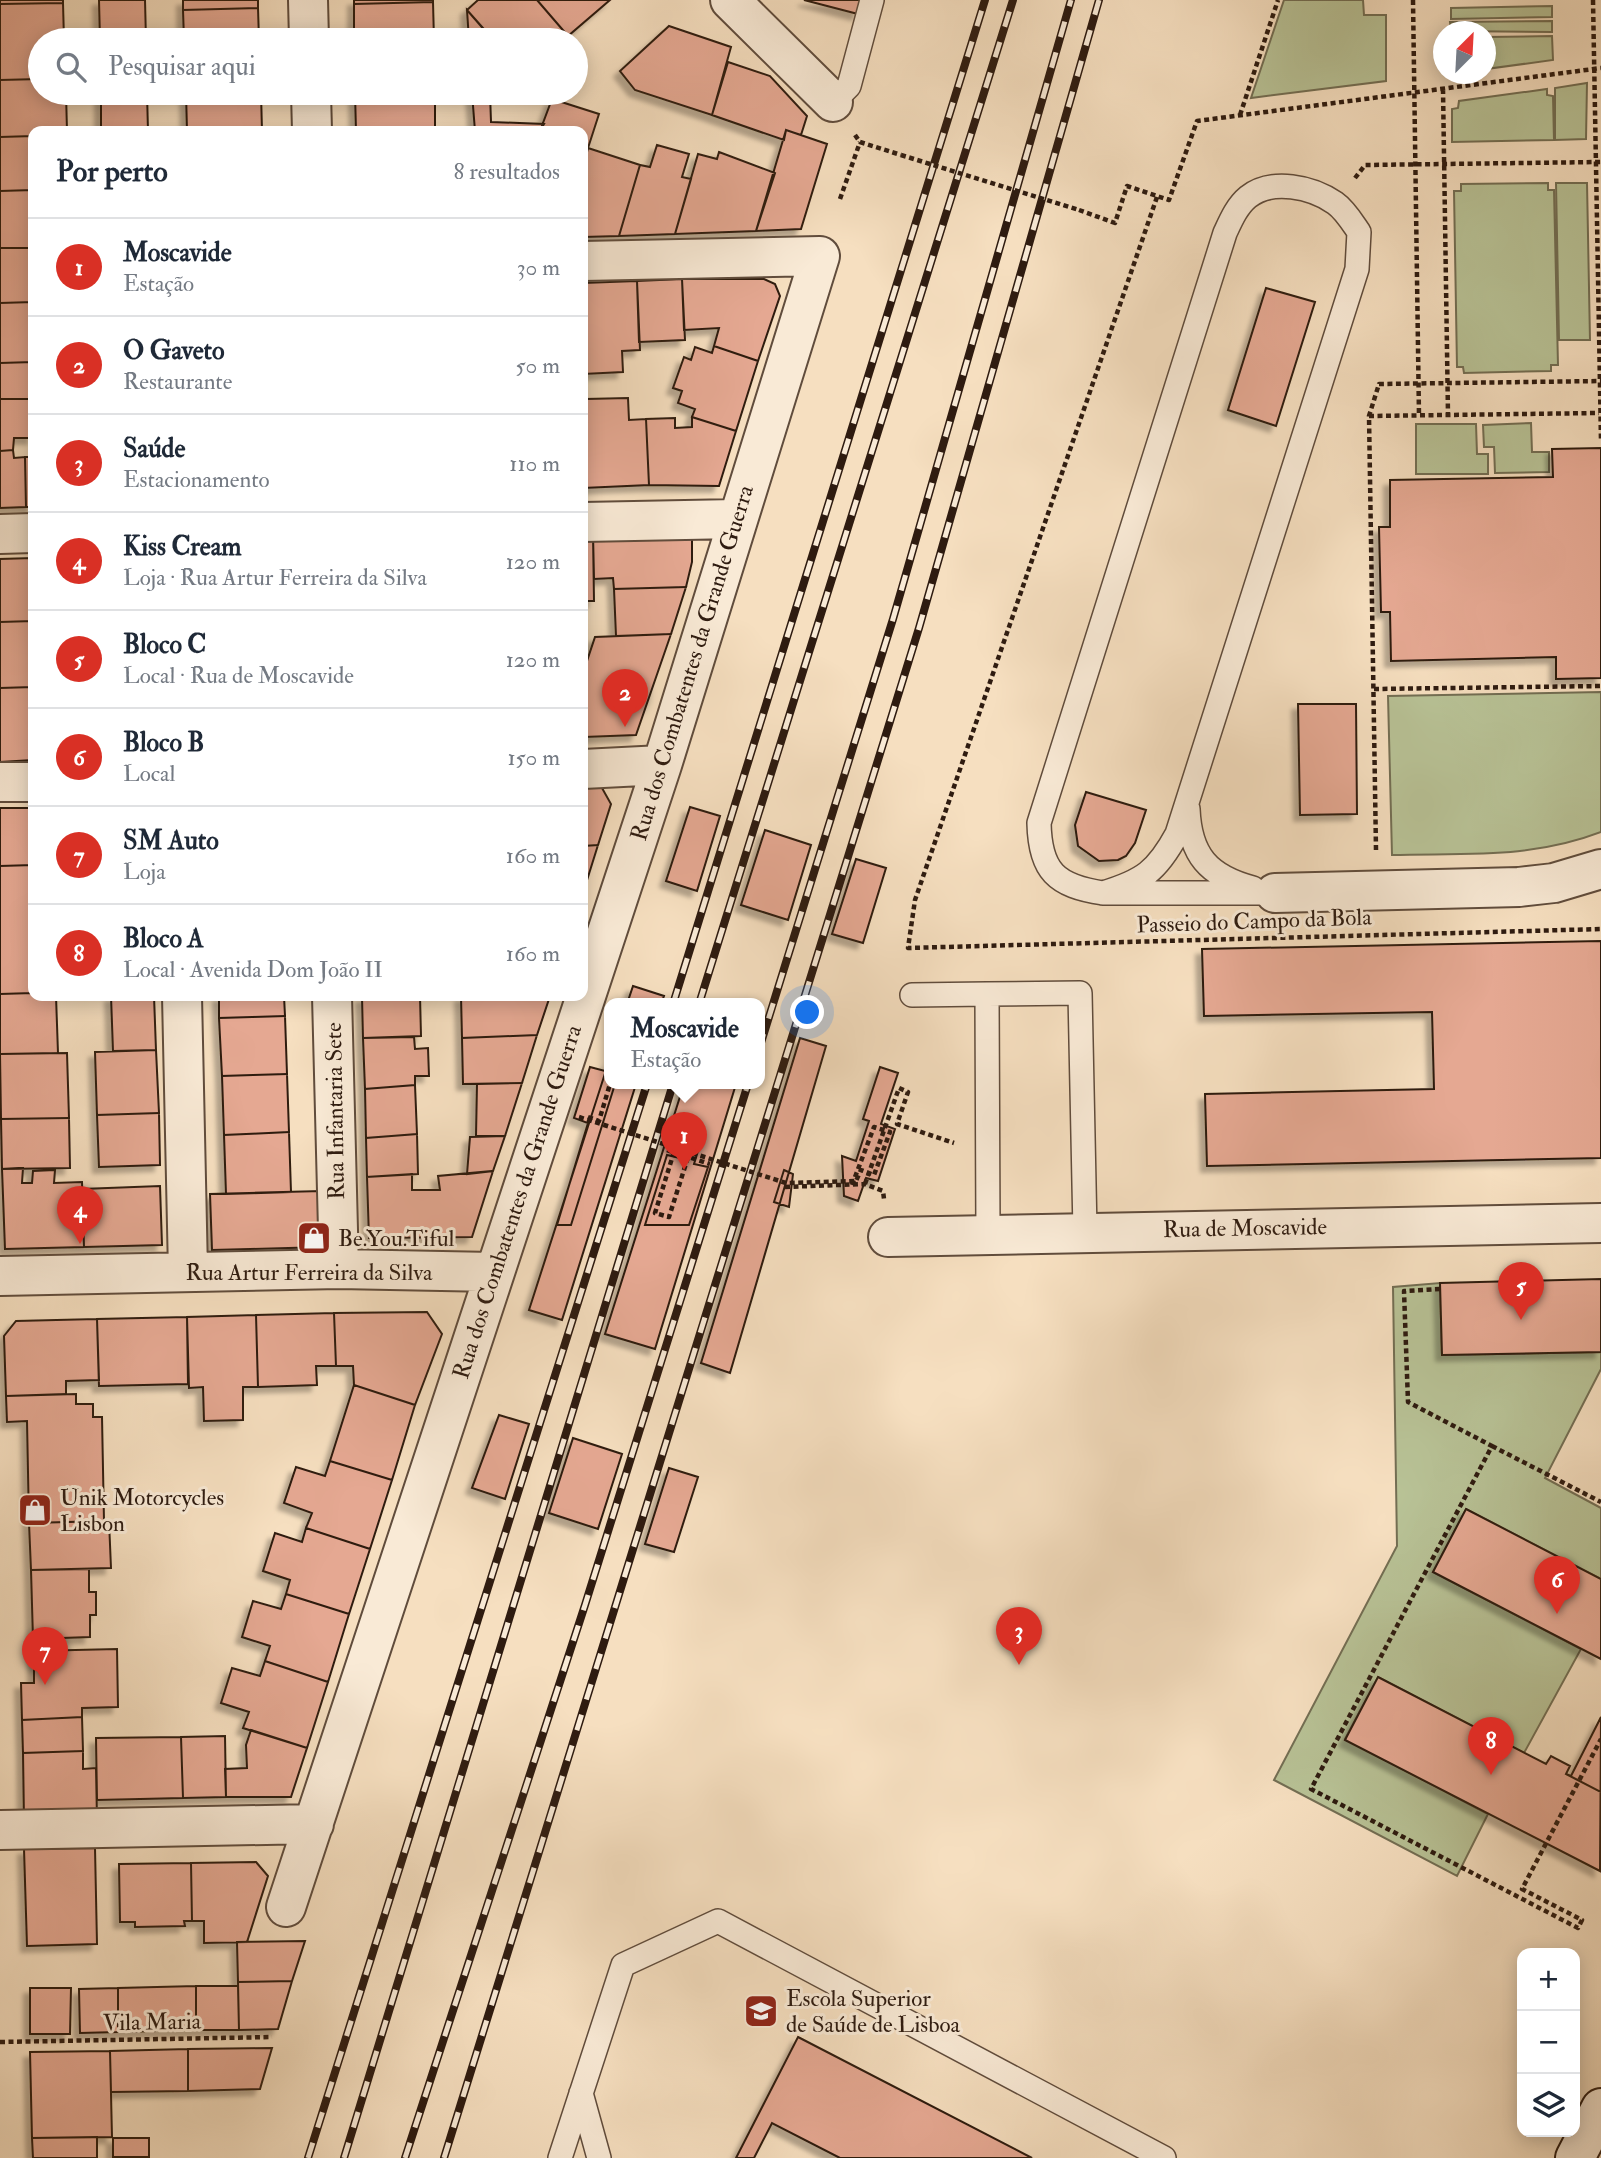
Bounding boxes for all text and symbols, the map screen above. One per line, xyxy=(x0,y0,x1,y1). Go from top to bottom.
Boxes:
north arrow xyxy=(1433,21,1496,84)
search box xyxy=(28,28,588,105)
icon: search xyxy=(52,48,90,86)
text: Pesquisar aqui xyxy=(108,51,256,83)
text: Por perto xyxy=(56,153,168,190)
text: 8 resultados xyxy=(454,157,560,186)
text: Moscavide xyxy=(123,237,232,269)
text: 1 xyxy=(75,253,83,282)
text: 30 m xyxy=(517,253,560,282)
text: Estação xyxy=(123,269,194,298)
text: O Gaveto xyxy=(123,335,224,367)
text: 2 xyxy=(73,351,85,380)
text: 50 m xyxy=(516,351,560,380)
text: Restaurante xyxy=(123,367,232,396)
text: Saúde xyxy=(123,433,185,465)
text: 3 xyxy=(75,449,83,478)
text: 110 m xyxy=(509,449,560,478)
text: Estacionamento xyxy=(123,465,270,494)
street label: Rua dos Combatentes da Grande Guerra xyxy=(624,481,760,844)
text: Kiss Cream xyxy=(123,531,242,563)
text: 4 xyxy=(73,547,85,576)
text: 120 m xyxy=(506,547,560,576)
text: Loja · Rua Artur Ferreira da Silva xyxy=(123,563,427,592)
text: Bloco C xyxy=(123,629,206,661)
text: 5 xyxy=(74,645,84,674)
text: 120 m xyxy=(506,645,560,674)
text: Local · Rua de Moscavide xyxy=(123,661,354,690)
pin: 2 xyxy=(602,669,648,727)
text: Bloco B xyxy=(123,727,204,759)
text: 6 xyxy=(73,743,85,772)
text: 150 m xyxy=(507,743,560,772)
text: Local xyxy=(123,759,175,788)
text: SM Auto xyxy=(123,825,219,857)
text: 7 xyxy=(74,841,84,870)
text: 160 m xyxy=(506,841,560,870)
text: Loja xyxy=(123,857,166,886)
street label: Passeio do Campo da Bola xyxy=(1136,902,1373,941)
text: Bloco A xyxy=(123,923,204,955)
text: 8 xyxy=(74,939,84,968)
text: 160 m xyxy=(506,939,560,968)
text: Local · Avenida Dom João II xyxy=(123,955,383,984)
your location xyxy=(790,995,824,1029)
popup xyxy=(604,998,765,1089)
text: Moscavide xyxy=(630,1013,739,1045)
street label: Rua dos Combatentes da Grande Guerra xyxy=(446,1021,588,1383)
street label: Rua Infantaria Sete xyxy=(319,1022,351,1200)
text: Estação xyxy=(630,1045,701,1074)
pin: 1 xyxy=(661,1112,707,1170)
pin: 4 xyxy=(57,1186,103,1244)
street label: Rua de Moscavide xyxy=(1163,1212,1328,1244)
shop icon: Be.You.Tiful xyxy=(295,1219,333,1257)
place label: Be.You.Tiful xyxy=(338,1224,455,1253)
street label: Rua Artur Ferreira da Silva xyxy=(185,1258,433,1287)
pin: 5 xyxy=(1498,1262,1544,1320)
place label: Unik Motorcycles Lisbon xyxy=(60,1483,224,1538)
shop icon: Unik Motorcycles Lisbon xyxy=(16,1491,54,1529)
pin: 6 xyxy=(1534,1556,1580,1614)
pin: 3 xyxy=(996,1607,1042,1665)
pin: 7 xyxy=(22,1627,68,1685)
pin: 8 xyxy=(1468,1717,1514,1775)
map controls xyxy=(1517,1948,1580,2137)
button: + xyxy=(1517,1948,1580,2011)
place label: Escola Superior de Saúde de Lisboa xyxy=(786,1984,961,2039)
school or university icon: Escola Superior de Saúde de Lisboa xyxy=(742,1992,780,2030)
street label: Vila Maria xyxy=(103,2007,202,2037)
button: − xyxy=(1517,2011,1580,2074)
button: layers xyxy=(1517,2074,1580,2137)

